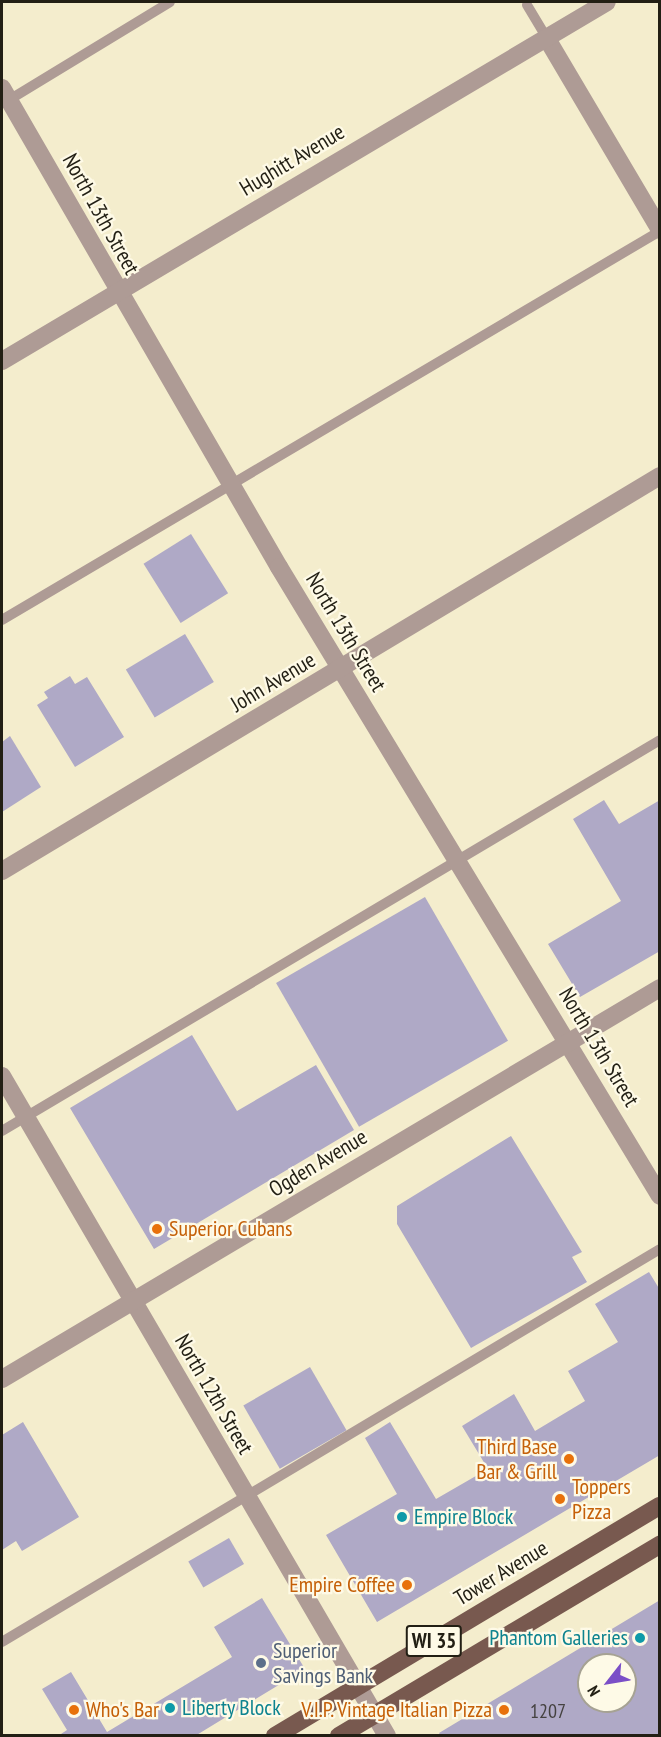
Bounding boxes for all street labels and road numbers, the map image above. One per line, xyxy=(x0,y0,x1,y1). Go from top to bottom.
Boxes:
street label: Hughitt Avenue xyxy=(235,118,349,202)
street label: North 13th Street xyxy=(57,149,145,279)
street label: North 13th Street xyxy=(300,568,392,696)
street label: John Avenue xyxy=(226,646,320,718)
street label: North 13th Street xyxy=(553,983,645,1111)
street label: Ogden Avenue xyxy=(264,1123,372,1203)
street label: North 12th Street xyxy=(169,1329,259,1459)
street label: Tower Avenue xyxy=(449,1535,553,1611)
road number: WI 35 xyxy=(406,1623,462,1659)

